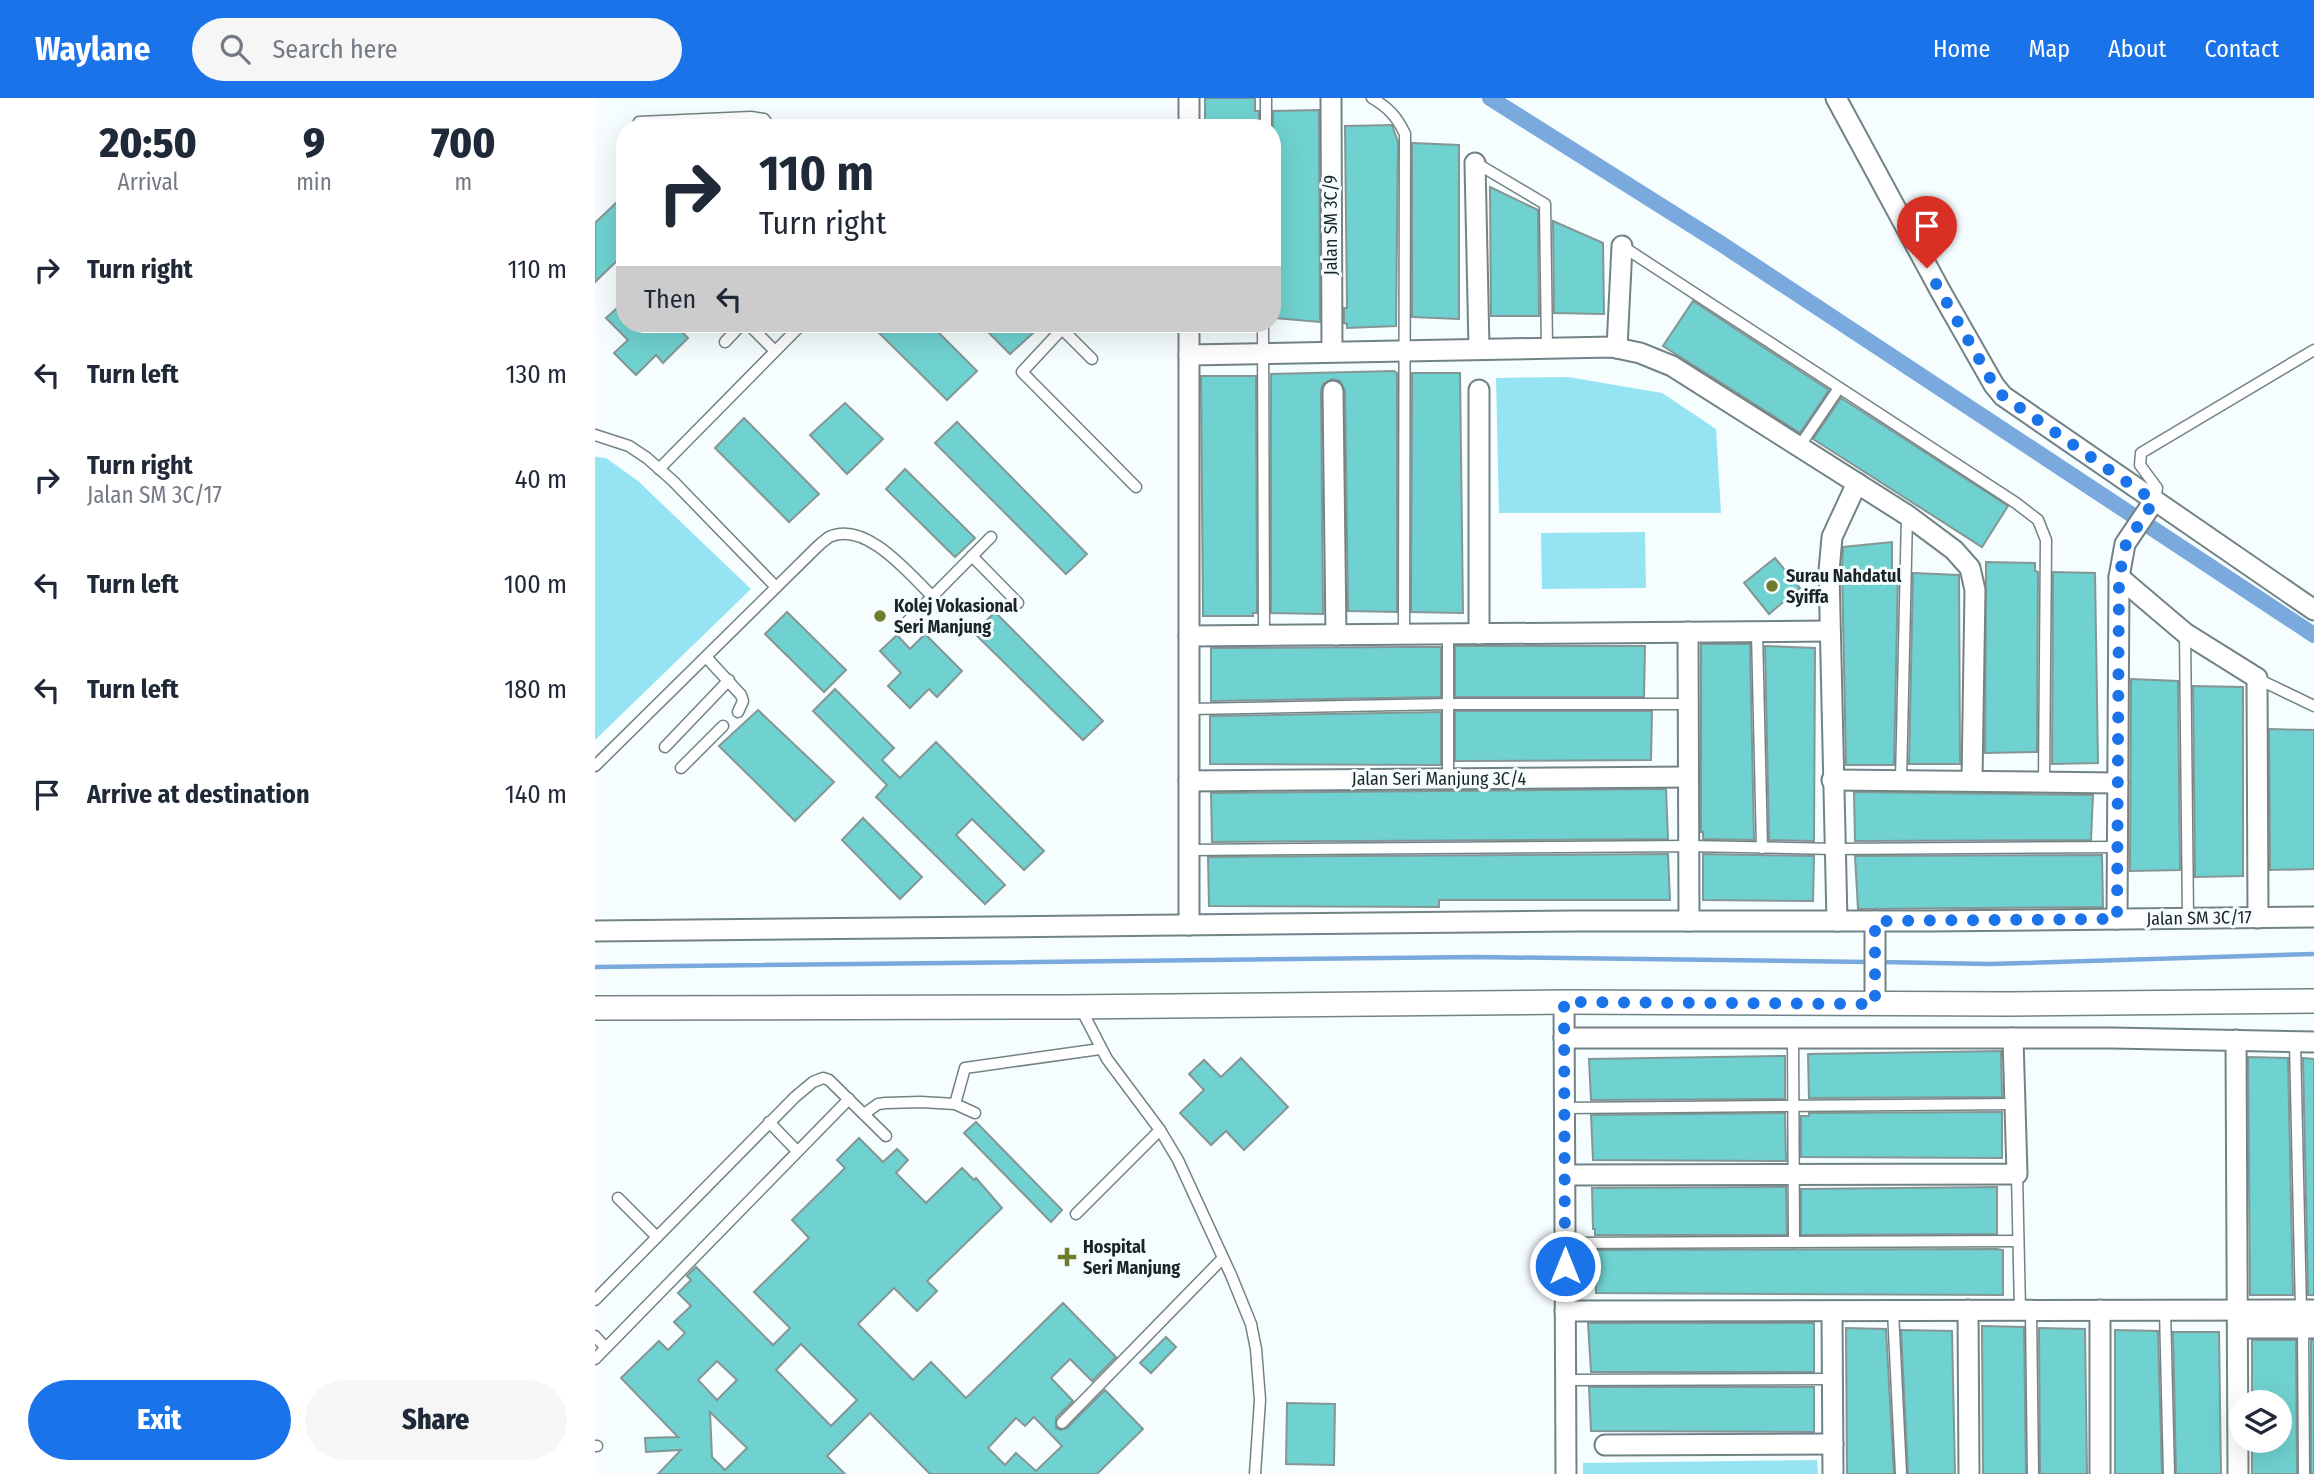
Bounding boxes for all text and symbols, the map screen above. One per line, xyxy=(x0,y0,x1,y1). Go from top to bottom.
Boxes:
search box xyxy=(192,18,682,81)
text: Waylane xyxy=(35,29,150,69)
icon: search xyxy=(216,30,254,68)
text: Search here xyxy=(272,34,398,65)
text: Home xyxy=(1933,35,1990,63)
text: Map xyxy=(2028,35,2070,63)
text: About xyxy=(2108,35,2166,63)
text: Contact xyxy=(2204,35,2279,63)
text: 20:50 xyxy=(99,118,197,168)
text: 9 xyxy=(303,118,325,168)
text: 700 xyxy=(431,118,496,168)
text: 110 m xyxy=(759,144,874,203)
icon: right xyxy=(644,147,735,238)
text: Arrival xyxy=(118,168,179,196)
text: min xyxy=(296,168,332,196)
text: m xyxy=(455,168,472,196)
street label: Jalan SM 3C/9 xyxy=(1320,175,1342,275)
pin xyxy=(1897,196,1957,268)
text: Turn right xyxy=(759,204,886,242)
icon: arrive xyxy=(1908,207,1946,245)
icon: right xyxy=(28,251,66,289)
text: Turn right xyxy=(87,254,193,285)
text: 110 m xyxy=(507,254,567,285)
icon: left xyxy=(710,280,748,318)
text: Then xyxy=(644,284,696,315)
icon: left xyxy=(28,356,66,394)
text: Turn left xyxy=(87,359,179,390)
text: 130 m xyxy=(505,359,567,390)
text: Turn right xyxy=(87,450,193,481)
icon: right xyxy=(28,461,66,499)
text: 40 m xyxy=(515,464,567,495)
text: Jalan SM 3C/17 xyxy=(87,481,222,509)
place label: Surau Nahdatul Syiffa xyxy=(1786,565,1901,608)
icon: left xyxy=(28,566,66,604)
text: Turn left xyxy=(87,569,179,600)
text: 100 m xyxy=(504,569,567,600)
marker: Surau Nahdatul Syiffa xyxy=(1764,578,1780,594)
place label: Kolej Vokasional Seri Manjung xyxy=(894,595,1018,638)
marker: Kolej Vokasional Seri Manjung xyxy=(872,608,888,624)
icon: left xyxy=(28,671,66,709)
text: Turn left xyxy=(87,674,179,705)
text: 180 m xyxy=(504,674,567,705)
street label: Jalan Seri Manjung 3C/4 xyxy=(1352,768,1526,790)
icon: arrive xyxy=(28,776,66,814)
text: Arrive at destination xyxy=(87,779,310,810)
text: 140 m xyxy=(505,779,567,810)
street label: Jalan SM 3C/17 xyxy=(2146,906,2252,930)
position arrow xyxy=(1528,1229,1602,1303)
place label: Hospital Seri Manjung xyxy=(1083,1236,1180,1279)
marker: Hospital Seri Manjung xyxy=(1057,1247,1077,1267)
button: Exit xyxy=(28,1380,291,1460)
button: Share xyxy=(305,1380,567,1460)
map controls xyxy=(2229,1390,2292,1453)
button: layers xyxy=(2229,1390,2292,1453)

